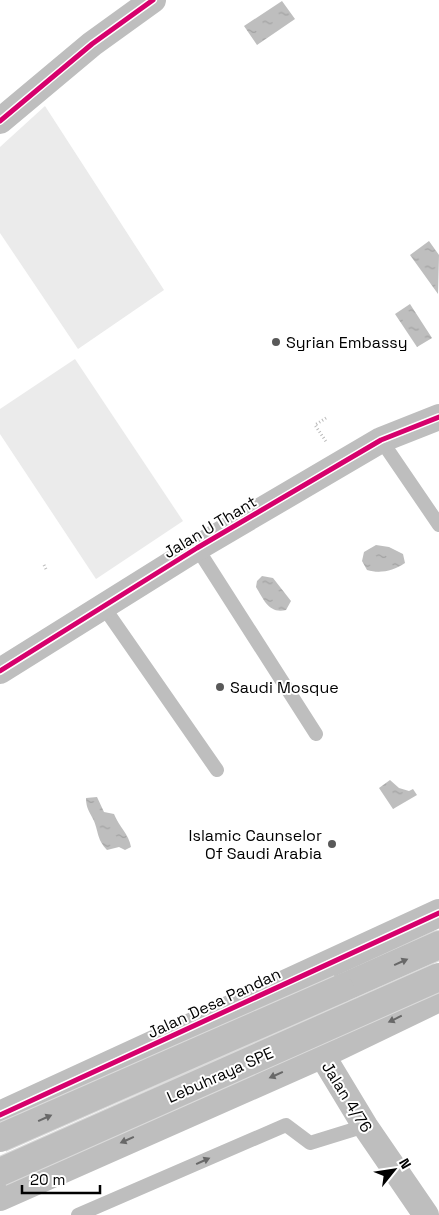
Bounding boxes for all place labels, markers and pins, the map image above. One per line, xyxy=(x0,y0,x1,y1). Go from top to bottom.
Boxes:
place label: Syrian Embassy xyxy=(286,332,408,353)
marker: Syrian Embassy xyxy=(270,336,282,348)
place label: Saudi Mosque xyxy=(230,677,339,698)
marker: Saudi Mosque xyxy=(214,681,226,693)
place label: Islamic Caunselor Of Saudi Arabia xyxy=(189,825,322,864)
marker: Islamic Caunselor Of Saudi Arabia xyxy=(326,838,338,850)

